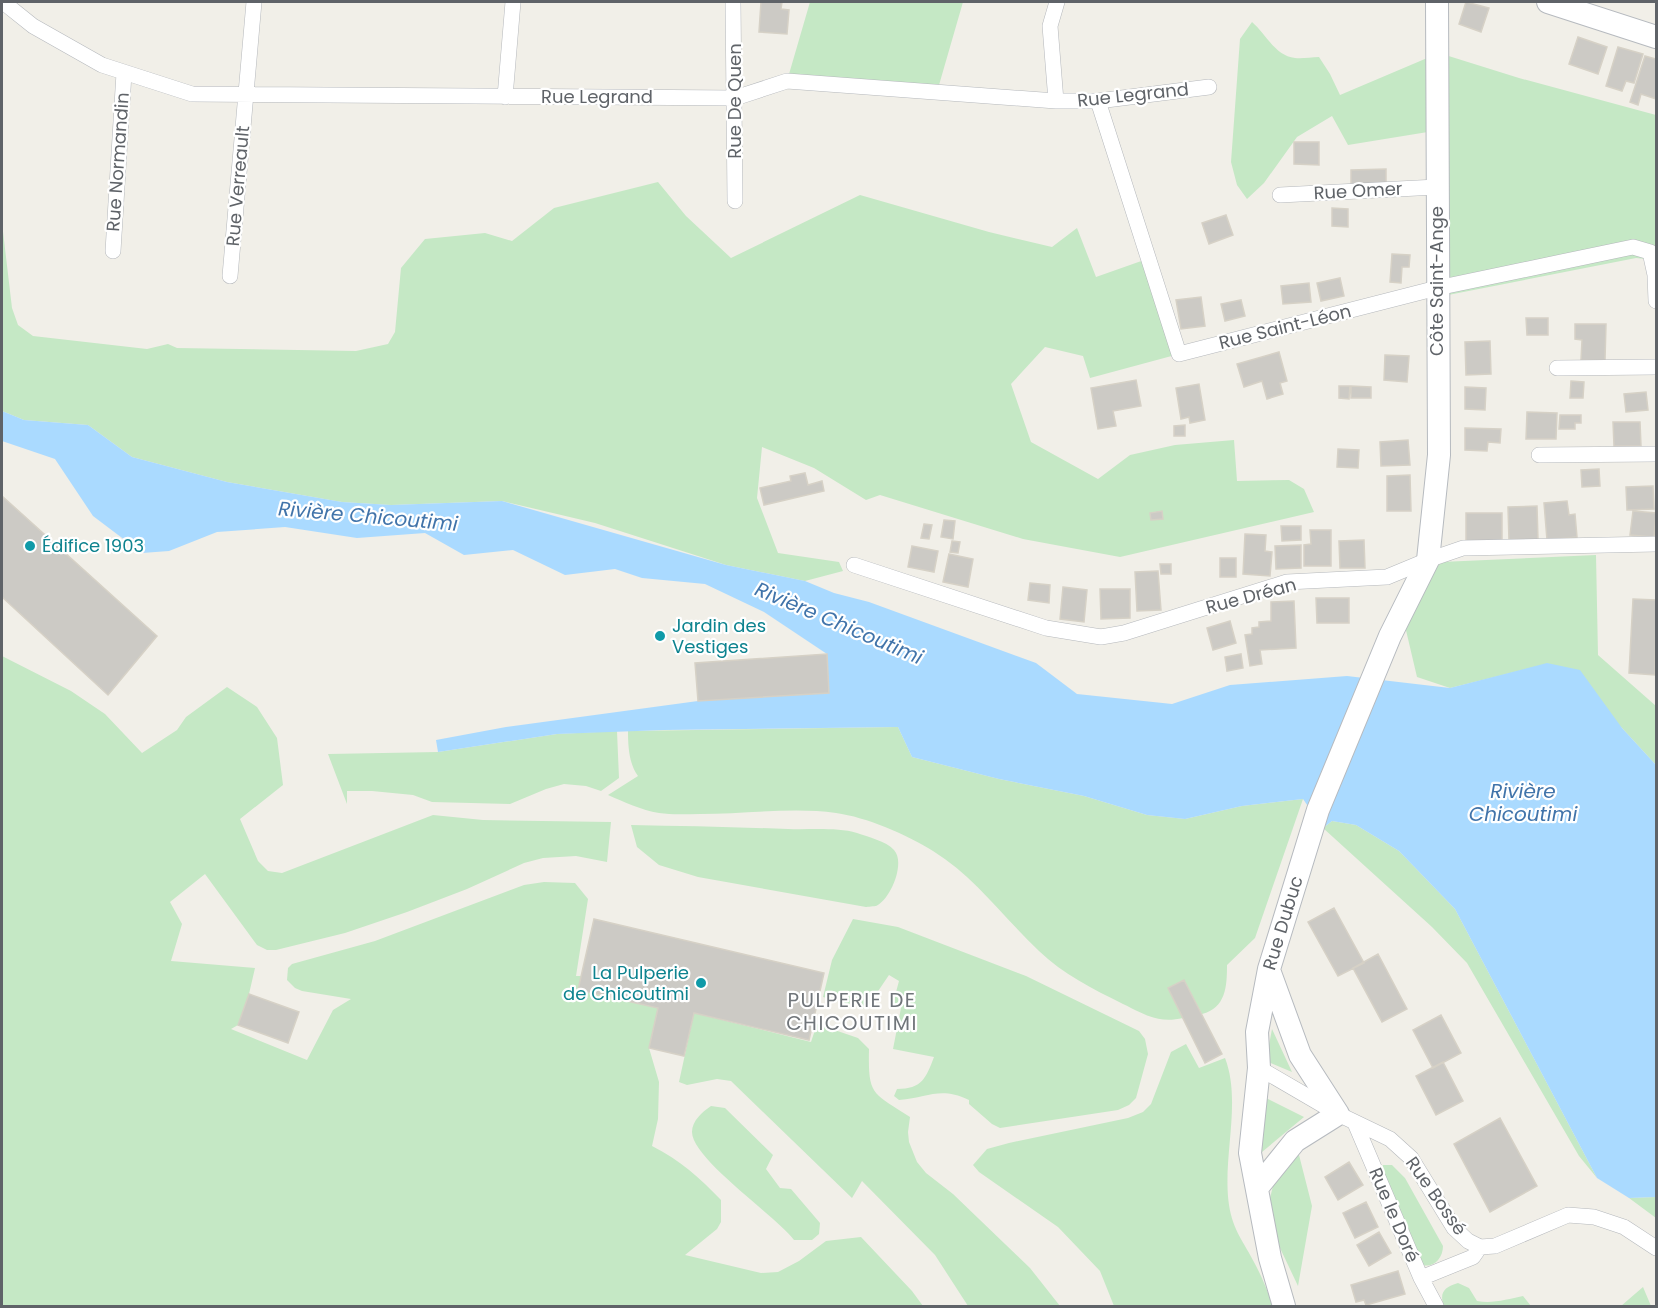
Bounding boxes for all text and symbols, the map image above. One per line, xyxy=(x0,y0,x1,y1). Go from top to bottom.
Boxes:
street label: Rue De Quen xyxy=(722,43,747,159)
street label: Rue Legrand xyxy=(1076,76,1190,113)
street label: Rue Legrand xyxy=(541,84,653,109)
street label: Rue Normandin xyxy=(100,91,135,233)
street label: Rue Verreault xyxy=(220,125,255,247)
street label: Rue Omer xyxy=(1313,176,1403,205)
street label: Côte Saint-Ange xyxy=(1424,206,1449,356)
street label: Rue Saint-Léon xyxy=(1216,298,1354,355)
water label: Rivière Chicoutimi xyxy=(277,494,460,538)
place label: Édifice 1903 xyxy=(42,533,144,558)
marker: Édifice 1903 xyxy=(23,539,37,553)
street label: Rue Dréan xyxy=(1203,571,1299,620)
water label: Rivière Chicoutimi xyxy=(751,575,928,671)
place label: Jardin des Vestiges xyxy=(672,613,766,659)
marker: Jardin des Vestiges xyxy=(653,629,667,643)
water label: Rivière Chicoutimi xyxy=(1469,777,1578,828)
street label: Rue Dubuc xyxy=(1256,873,1309,973)
place label: La Pulperie de Chicoutimi xyxy=(563,960,689,1006)
marker: La Pulperie de Chicoutimi xyxy=(694,976,708,990)
district label: PULPERIE DE CHICOUTIMI xyxy=(786,986,918,1037)
street label: Rue Bossé xyxy=(1400,1151,1473,1240)
street label: Rue le Doré xyxy=(1363,1163,1426,1266)

